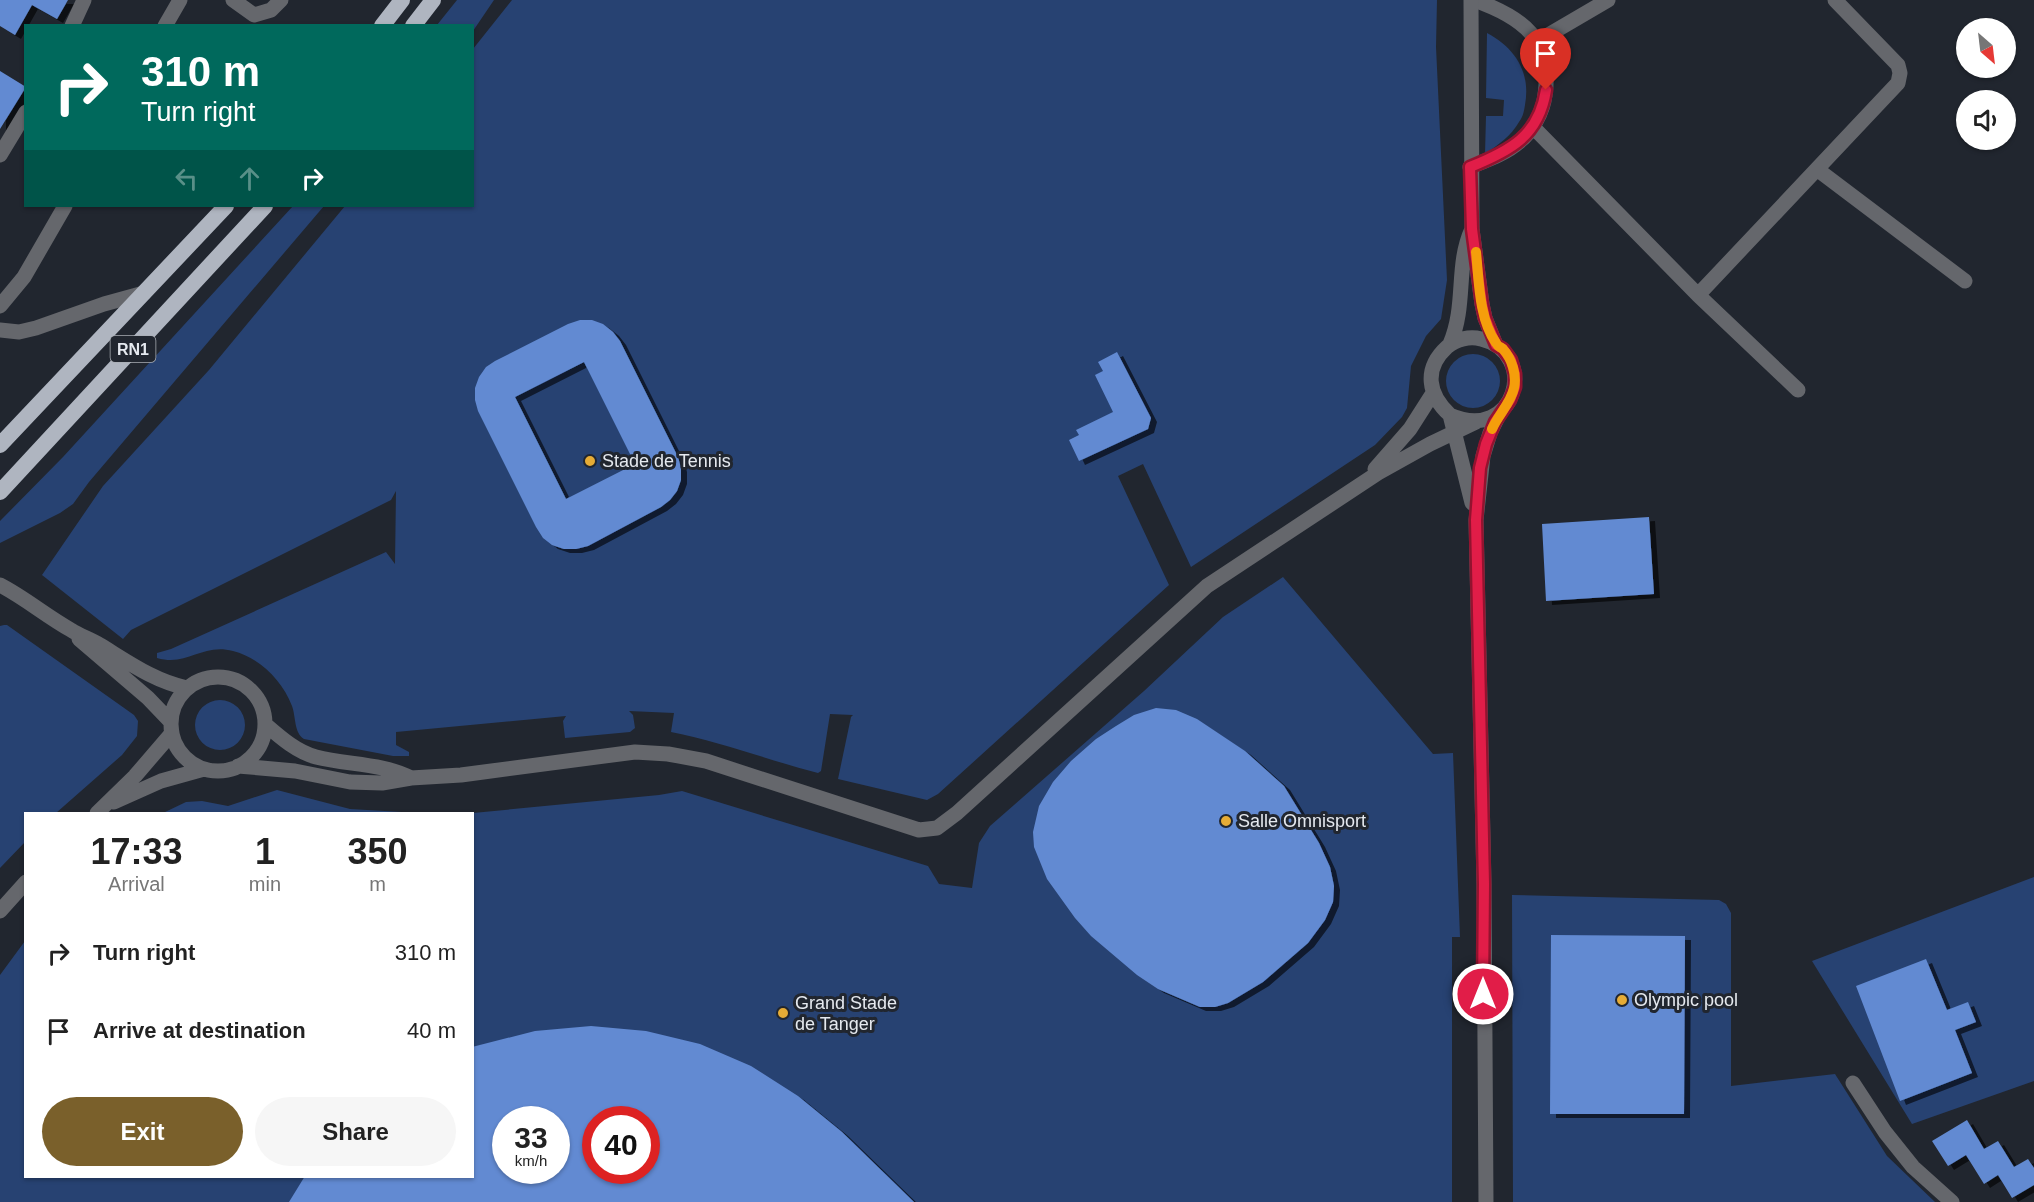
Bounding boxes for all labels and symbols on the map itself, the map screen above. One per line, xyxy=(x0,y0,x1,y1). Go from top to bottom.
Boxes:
north arrow xyxy=(1956,18,2016,78)
pin xyxy=(1520,28,1571,90)
road number: RN1 xyxy=(110,336,156,362)
place label: Stade de Tennis xyxy=(602,451,731,471)
marker: Stade de Tennis xyxy=(583,454,597,468)
place label: Salle Omnisport xyxy=(1238,811,1366,831)
marker: Salle Omnisport xyxy=(1219,814,1233,828)
position arrow xyxy=(1451,962,1515,1026)
place label: Olympic pool xyxy=(1634,990,1738,1010)
place label: Grand Stade de Tanger xyxy=(795,993,897,1034)
marker: Olympic pool xyxy=(1615,993,1629,1007)
marker: Grand Stade de Tanger xyxy=(776,1006,790,1020)
speed limit sign: 40 xyxy=(582,1106,660,1184)

